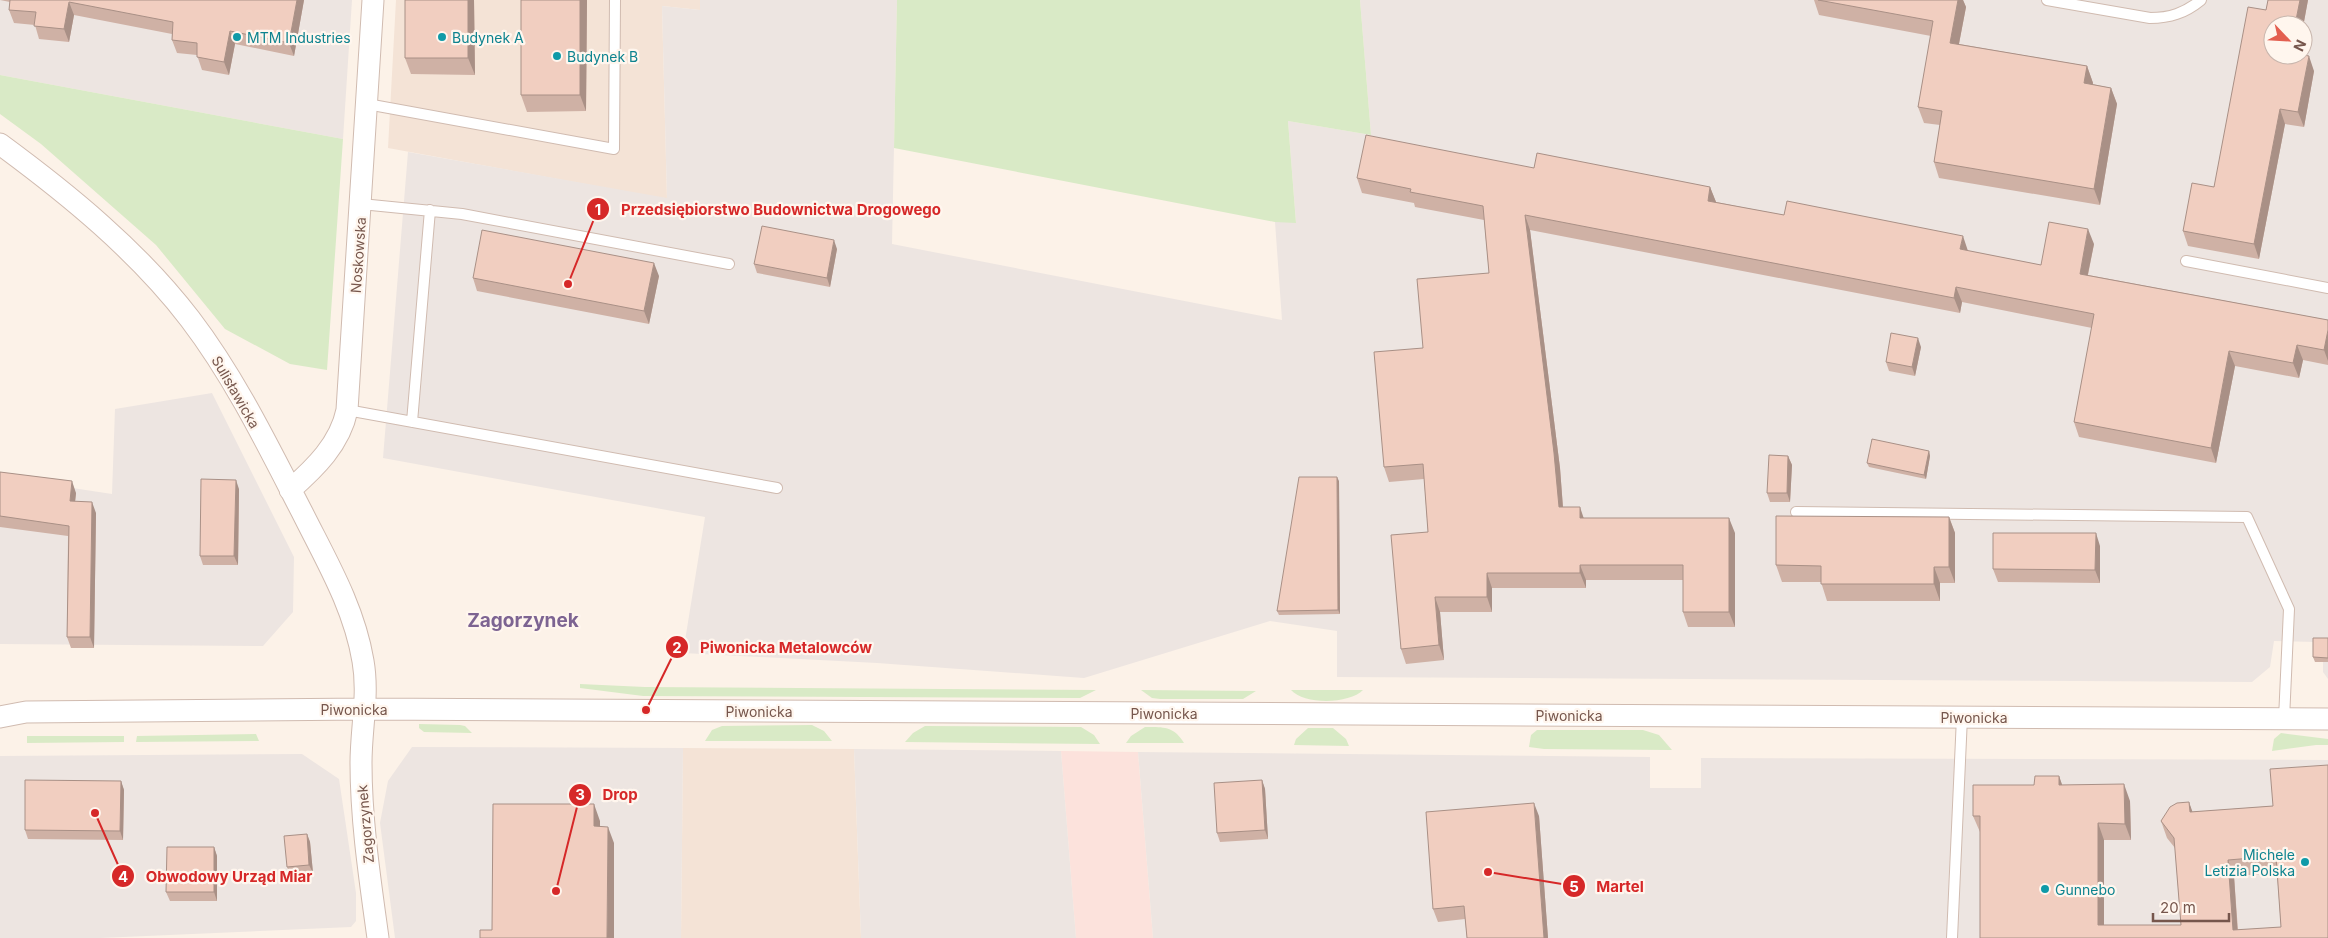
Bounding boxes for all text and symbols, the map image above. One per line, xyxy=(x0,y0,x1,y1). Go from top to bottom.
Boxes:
north arrow xyxy=(2263,15,2313,65)
place label: MTM Industries xyxy=(247,29,351,46)
place label: Budynek A xyxy=(452,29,524,46)
marker: MTM Industries xyxy=(231,31,243,43)
marker: Budynek A xyxy=(436,31,448,43)
text: N xyxy=(2290,37,2310,54)
place label: Budynek B xyxy=(567,48,638,65)
marker: Budynek B xyxy=(551,50,563,62)
callout: Przedsiębiorstwo Budownictwa Drogowego xyxy=(586,194,951,224)
text: 1 xyxy=(595,200,601,219)
text: Przedsiębiorstwo Budownictwa Drogowego xyxy=(621,200,941,219)
street label: Noskowska xyxy=(347,216,369,294)
street label: Sulisławicka xyxy=(208,353,264,431)
district label: Zagorzynek xyxy=(467,609,579,632)
callout: Piwonicka Metalowców xyxy=(665,632,882,662)
text: 2 xyxy=(672,638,682,657)
text: Piwonicka Metalowców xyxy=(700,638,872,657)
street label: Piwonicka xyxy=(320,701,388,718)
street label: Piwonicka xyxy=(725,703,793,720)
street label: Piwonicka xyxy=(1130,705,1198,722)
street label: Piwonicka xyxy=(1535,707,1603,724)
street label: Piwonicka xyxy=(1940,709,2008,726)
callout: Drop xyxy=(568,780,648,810)
street label: Zagorzynek xyxy=(353,784,377,864)
text: 3 xyxy=(575,785,585,804)
text: Drop xyxy=(602,785,638,804)
place label: Michele Letizia Polska xyxy=(2204,846,2295,879)
marker: Michele Letizia Polska xyxy=(2299,856,2311,868)
callout: Obwodowy Urząd Miar xyxy=(111,861,322,891)
text: 4 xyxy=(118,867,128,886)
text: Obwodowy Urząd Miar xyxy=(146,867,312,886)
callout: Martel xyxy=(1561,871,1654,901)
text: 5 xyxy=(1569,877,1579,896)
text: Martel xyxy=(1596,877,1644,896)
place label: Gunnebo xyxy=(2055,881,2115,898)
marker: Gunnebo xyxy=(2039,883,2051,895)
scale bar xyxy=(2153,890,2229,922)
text: 20 m xyxy=(2160,898,2196,917)

